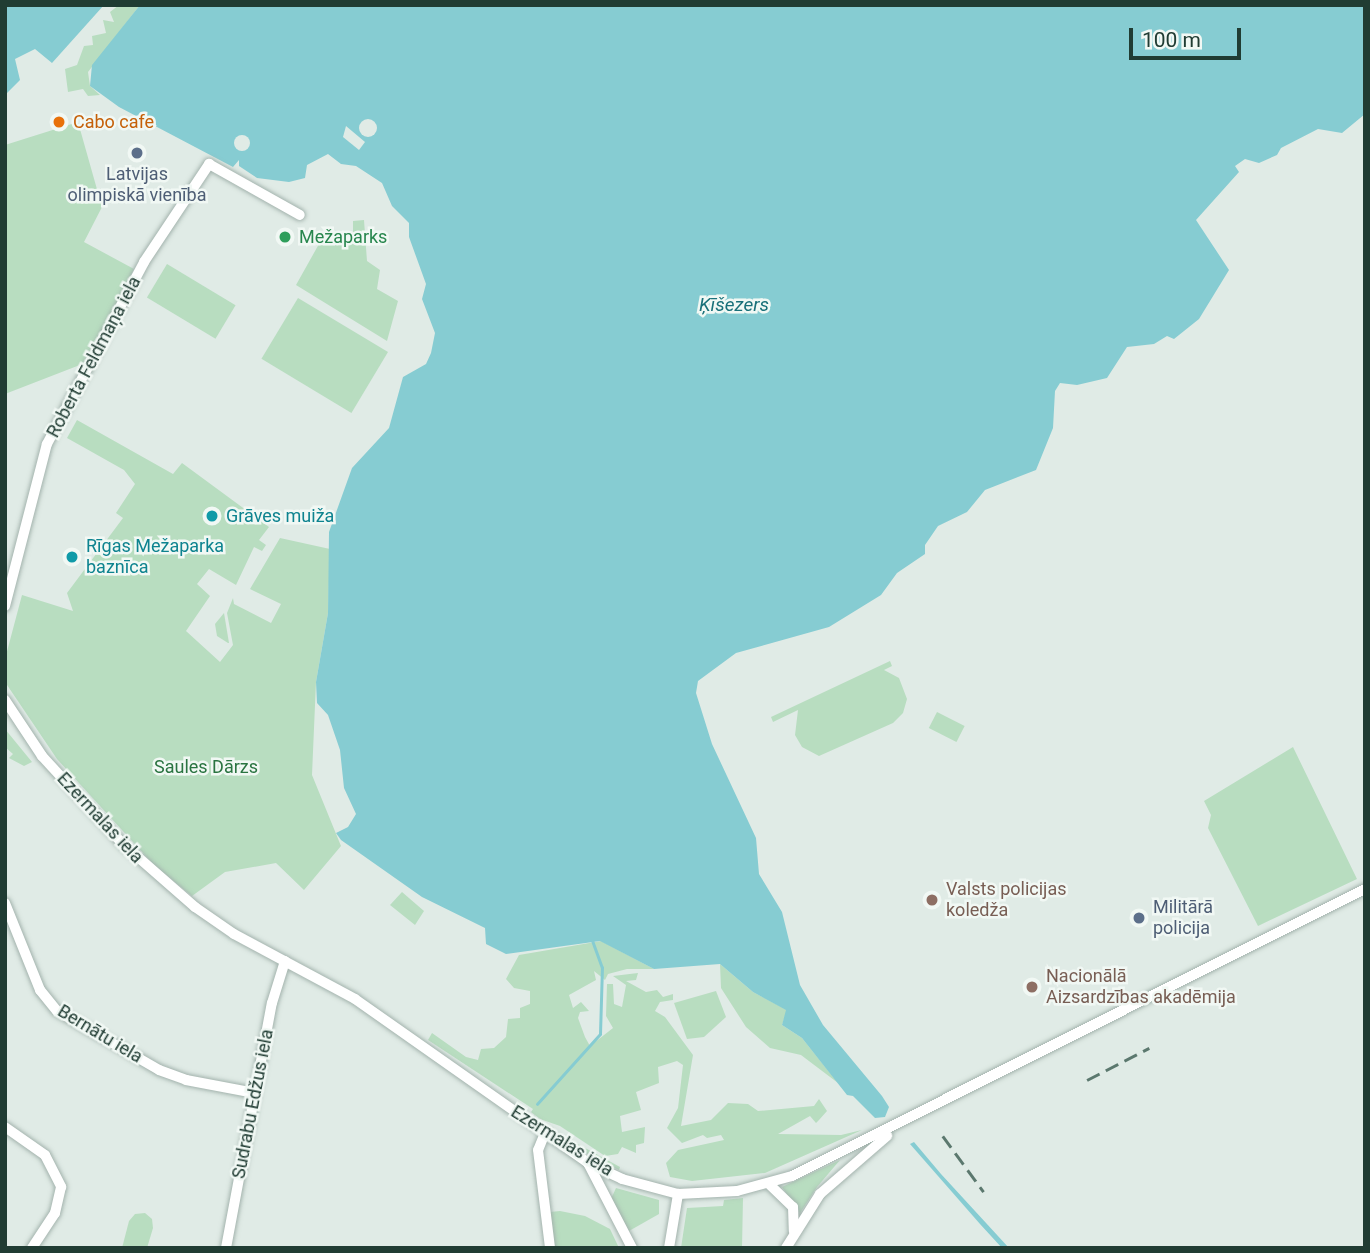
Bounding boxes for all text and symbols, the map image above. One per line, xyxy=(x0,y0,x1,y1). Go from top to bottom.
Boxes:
scale bar xyxy=(1132,14,1244,58)
text: 100 m xyxy=(1142,28,1201,52)
place label: Cabo cafe xyxy=(73,111,154,133)
marker: Cabo cafe xyxy=(51,114,67,130)
marker: Latvijas olimpiskā vienība xyxy=(129,145,145,161)
place label: Latvijas olimpiskā vienība xyxy=(68,164,206,206)
place label: Mežaparks xyxy=(299,226,387,248)
marker: Mežaparks xyxy=(277,229,293,245)
street label: Roberta Feldmaņa iela xyxy=(42,273,146,441)
water label: Ķīšezers xyxy=(699,294,769,316)
place label: Grāves muiža xyxy=(226,505,334,527)
marker: Grāves muiža xyxy=(204,508,220,524)
place label: Rīgas Mežaparka baznīca xyxy=(86,536,224,578)
marker: Rīgas Mežaparka baznīca xyxy=(64,549,80,565)
park label: Saules Dārzs xyxy=(154,756,258,778)
street label: Ezermalas iela xyxy=(52,768,148,868)
place label: Valsts policijas koledža xyxy=(946,879,1066,922)
marker: Valsts policijas koledža xyxy=(924,892,940,908)
place label: Militārā policija xyxy=(1153,897,1213,940)
marker: Militārā policija xyxy=(1131,910,1147,926)
place label: Nacionālā Aizsardzības akadēmija xyxy=(1046,966,1236,1009)
marker: Nacionālā Aizsardzības akadēmija xyxy=(1024,979,1040,995)
street label: Bernātu iela xyxy=(54,1000,146,1068)
street label: Sudrabu Edžus iela xyxy=(228,1027,278,1181)
street label: Ezermalas iela xyxy=(507,1101,617,1181)

